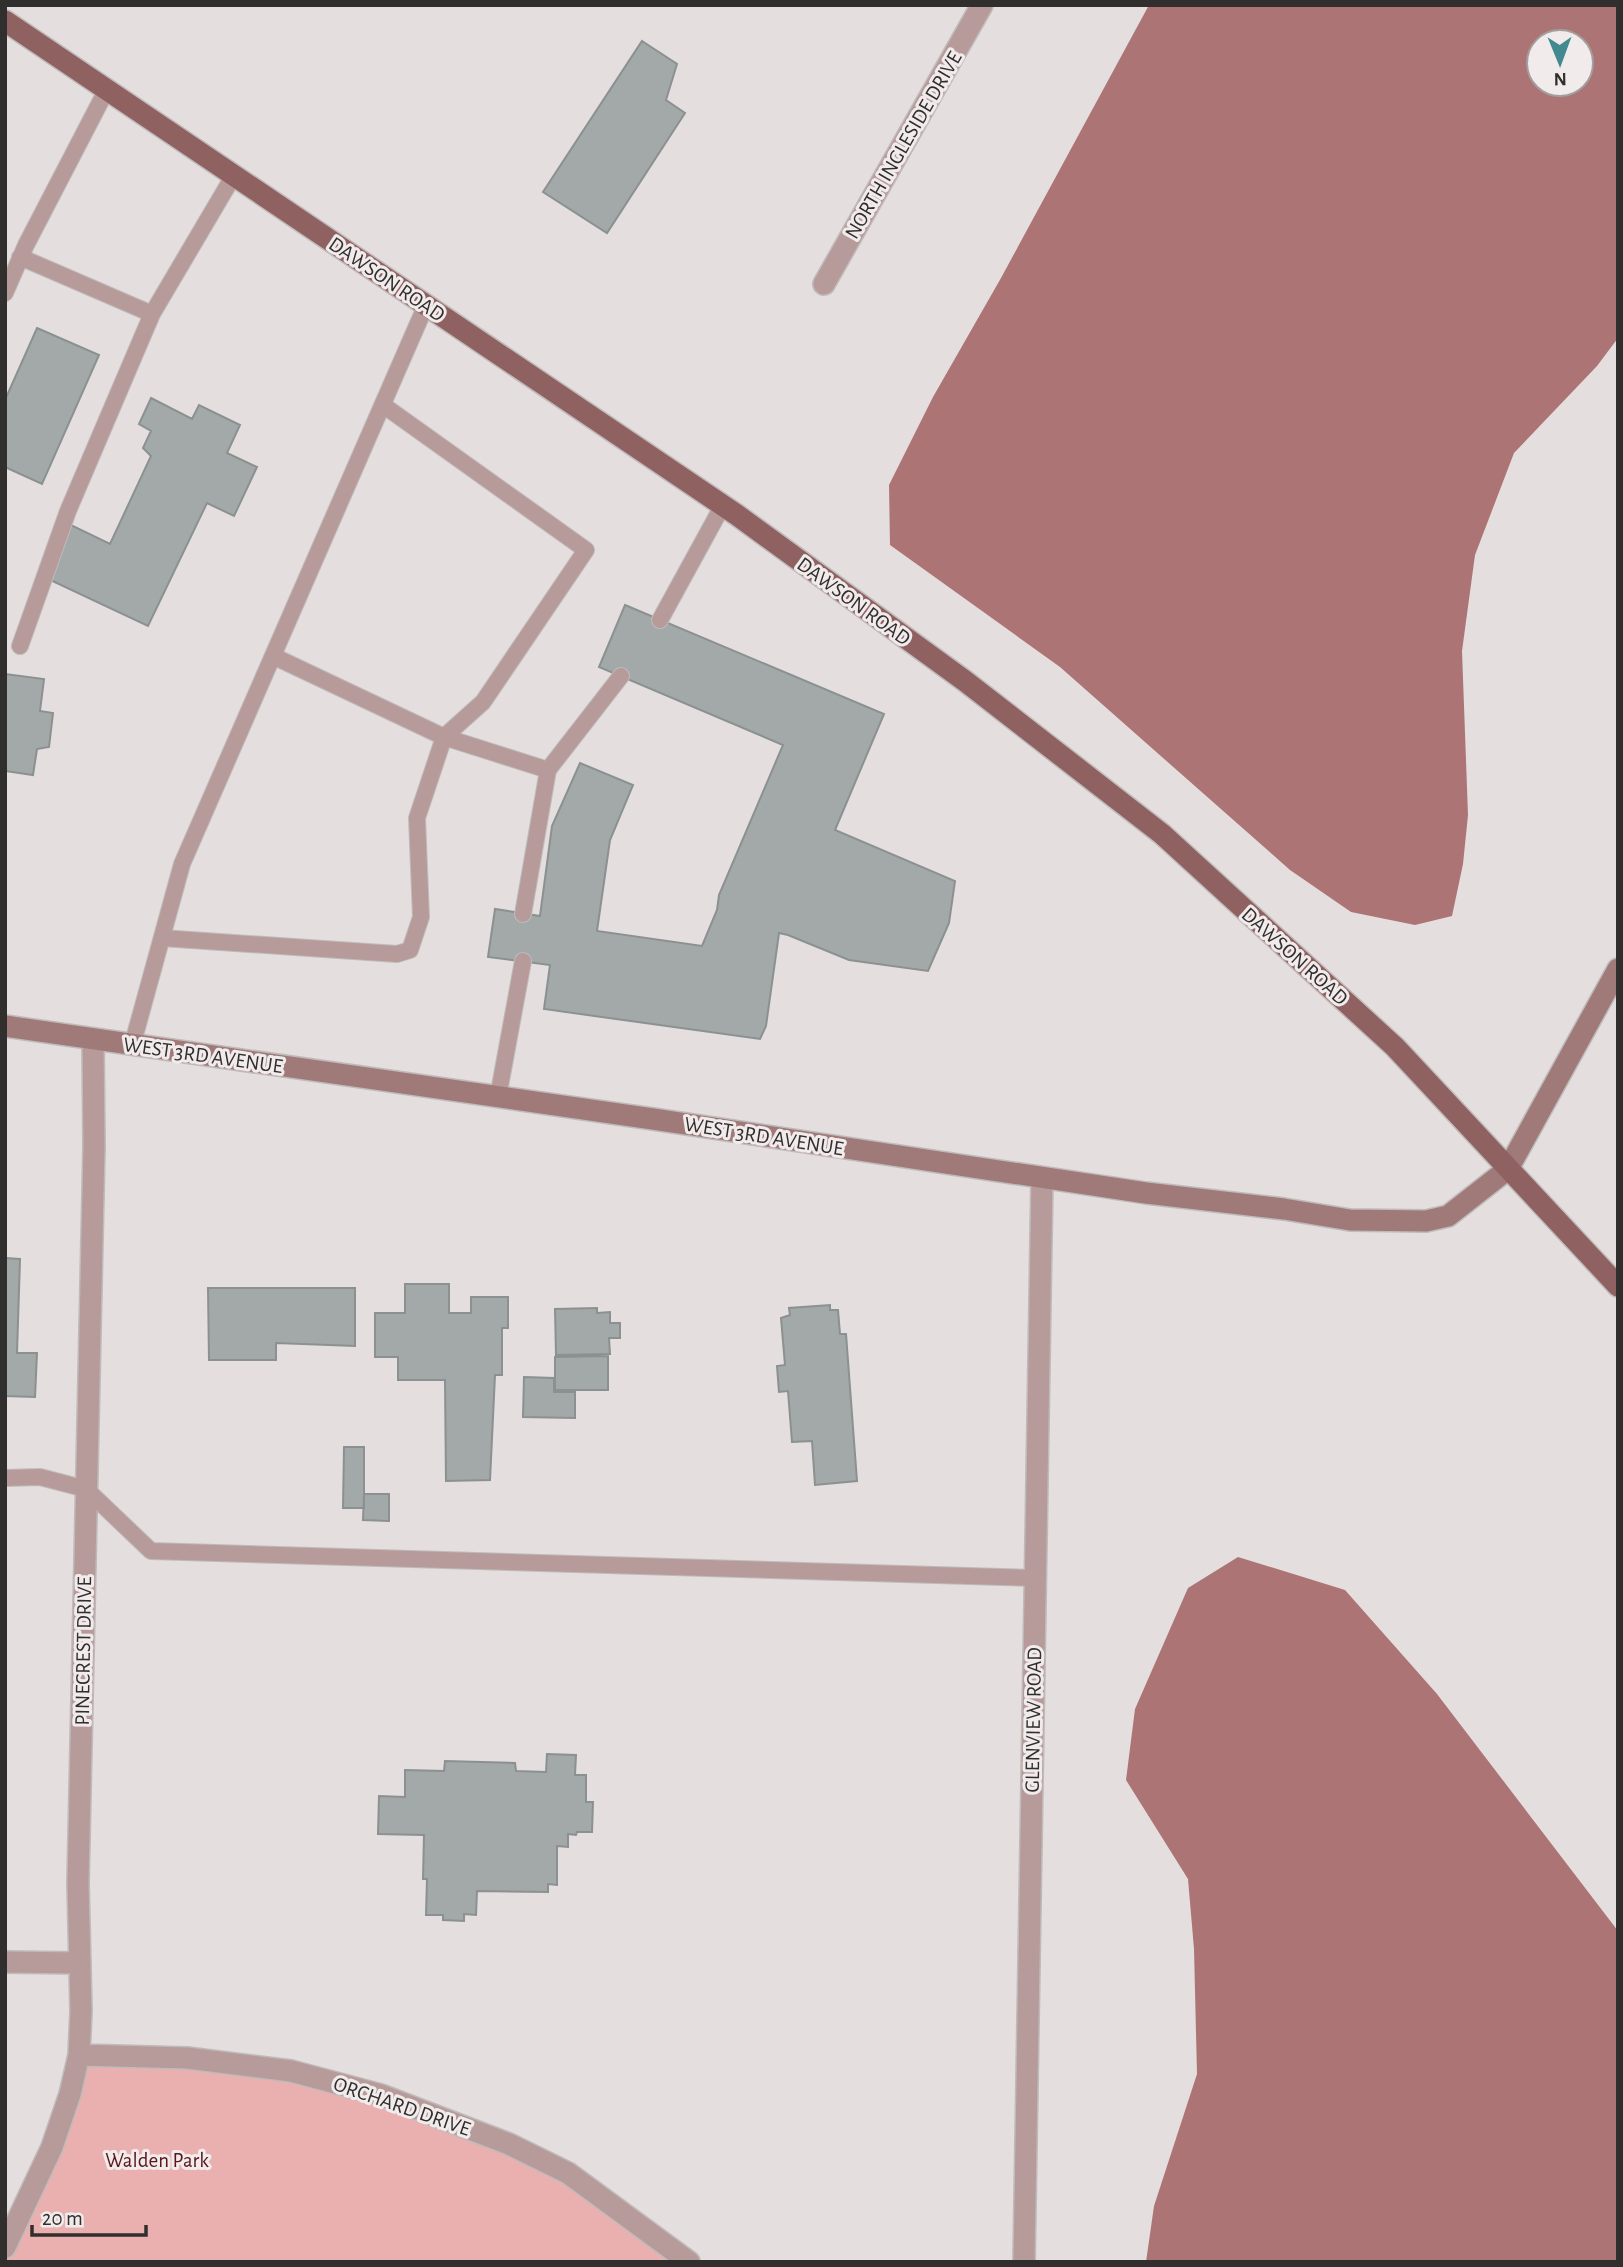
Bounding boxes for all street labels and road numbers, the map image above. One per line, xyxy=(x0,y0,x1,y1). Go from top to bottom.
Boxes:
street label: NORTH INGLESIDE DRIVE xyxy=(841,48,966,243)
street label: DAWSON ROAD xyxy=(325,233,448,326)
street label: DAWSON ROAD xyxy=(793,553,914,649)
street label: DAWSON ROAD xyxy=(1238,904,1352,1009)
street label: WEST 3RD AVENUE xyxy=(122,1034,284,1077)
street label: WEST 3RD AVENUE xyxy=(683,1114,845,1159)
street label: PINECREST DRIVE xyxy=(72,1576,95,1726)
street label: GLENVIEW ROAD xyxy=(1022,1647,1045,1793)
street label: ORCHARD DRIVE xyxy=(331,2073,473,2140)

